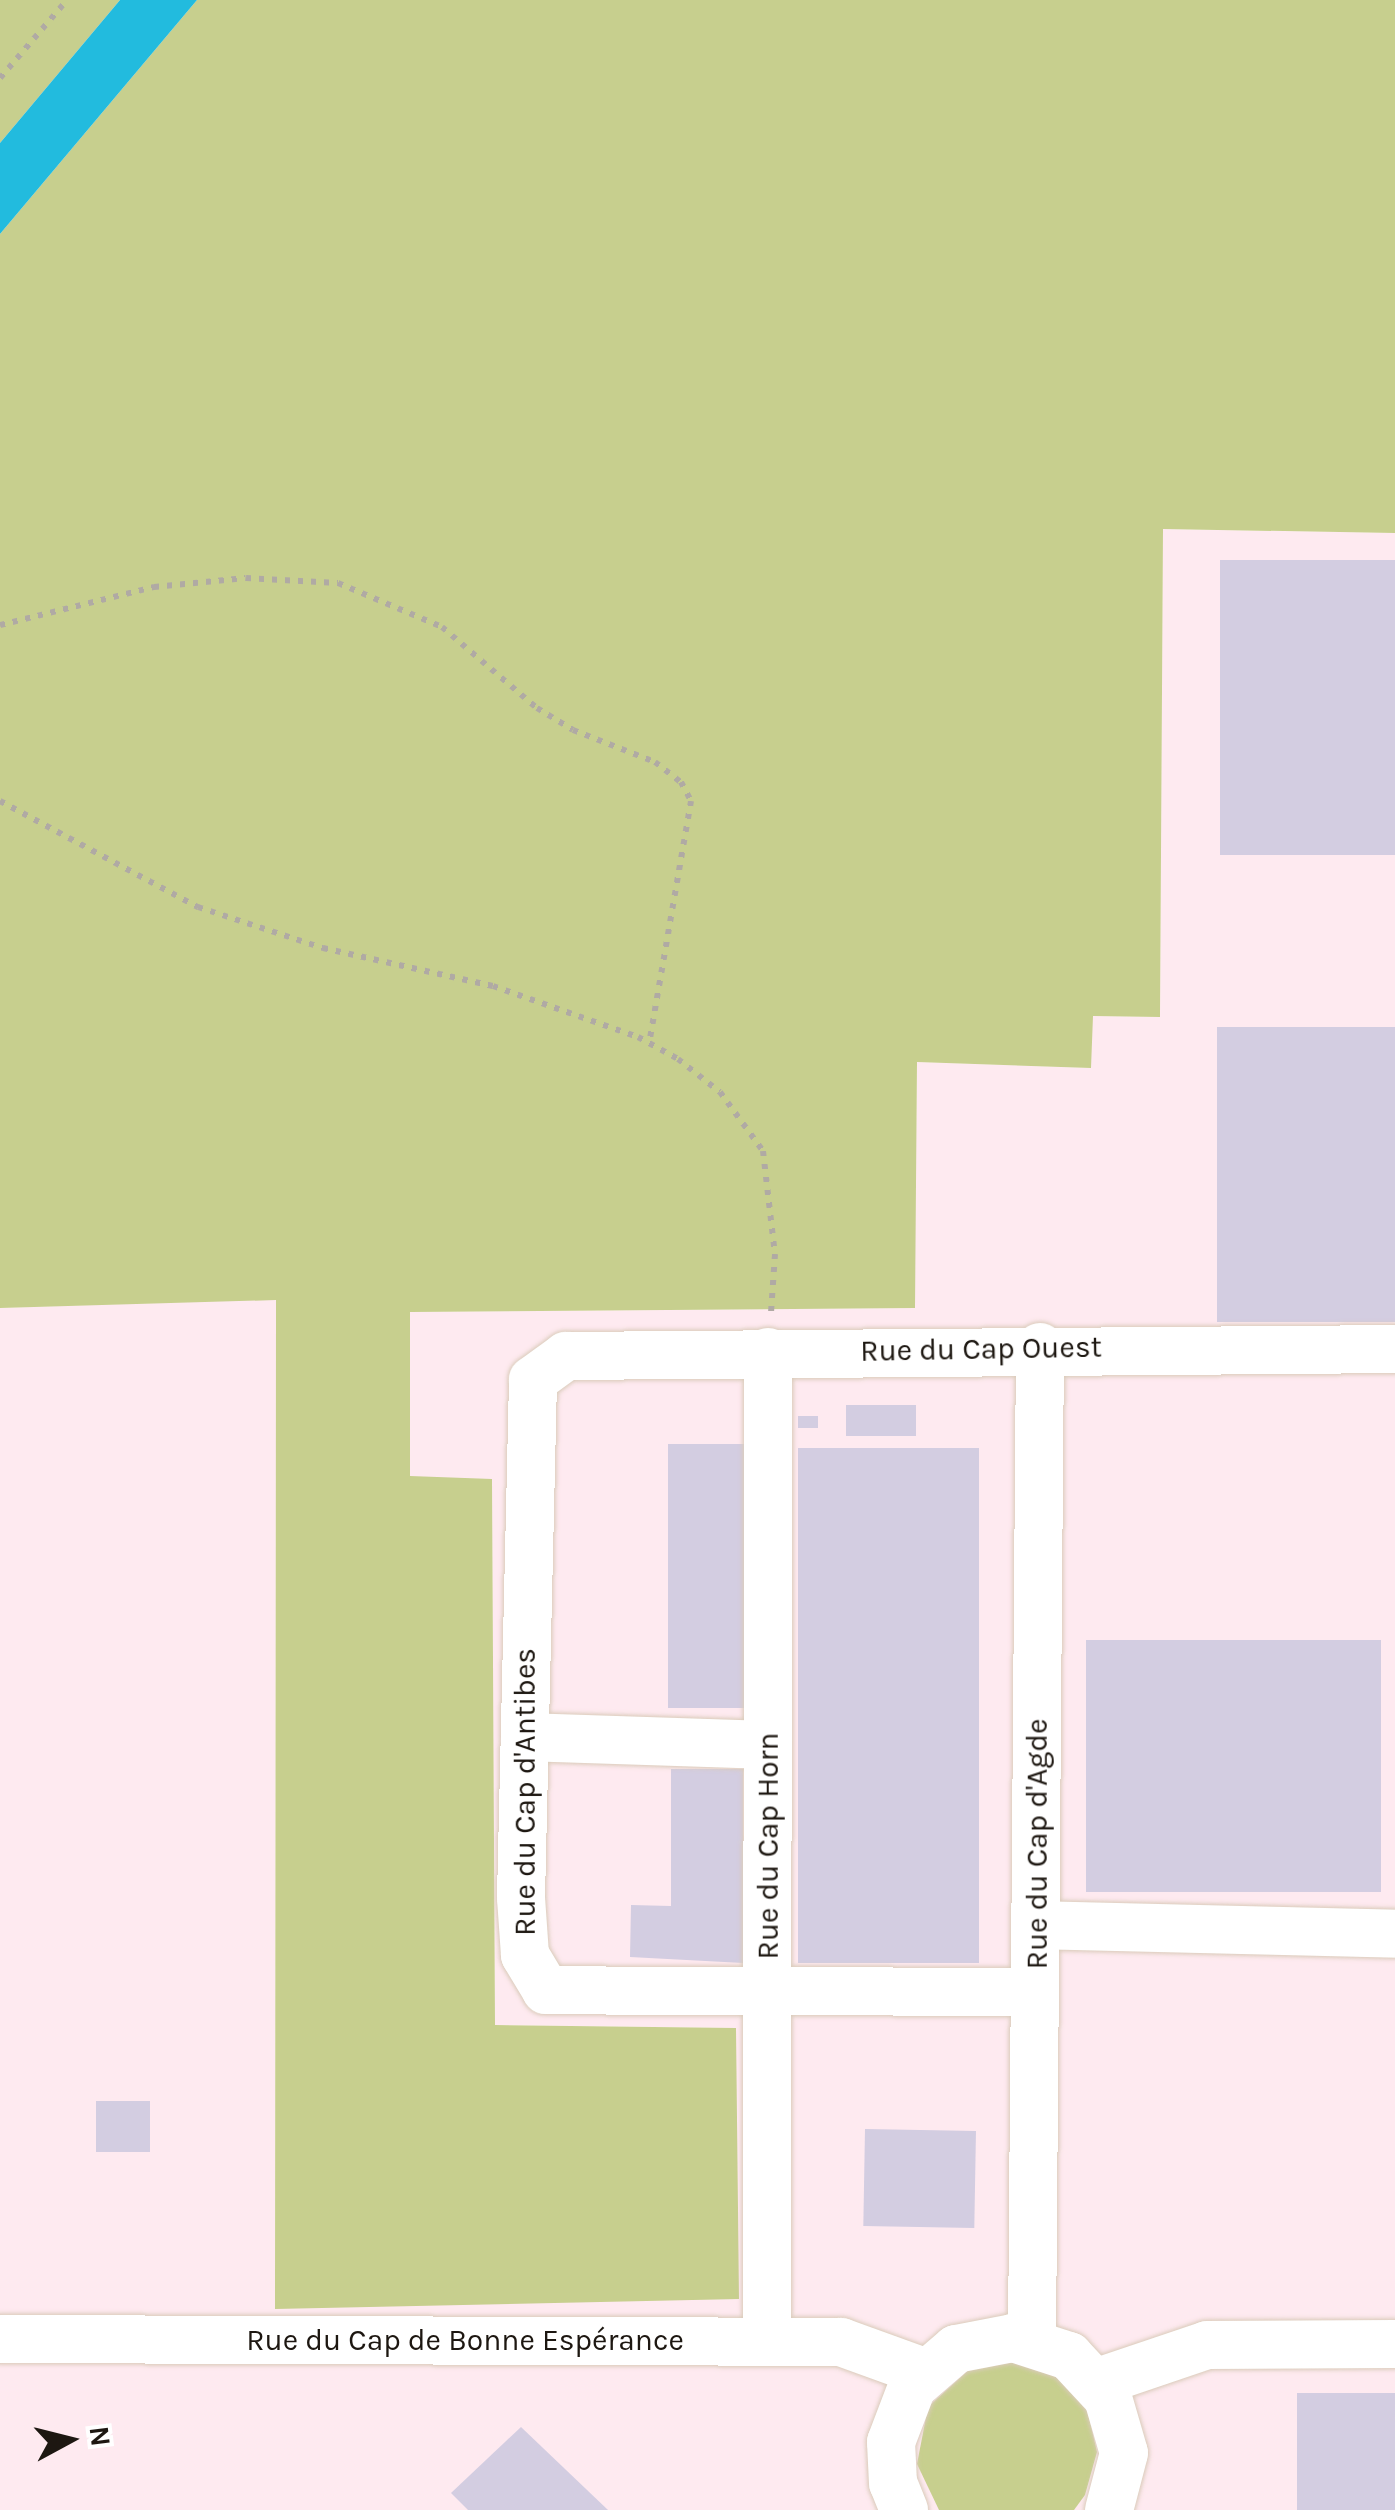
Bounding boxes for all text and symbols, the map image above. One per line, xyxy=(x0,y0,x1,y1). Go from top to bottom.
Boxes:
street label: Rue du Cap Ouest xyxy=(860,1329,1102,1369)
street label: Rue du Cap d'Antibes xyxy=(507,1648,543,1936)
street label: Rue du Cap d'Agde xyxy=(1019,1719,1055,1969)
street label: Rue du Cap Horn xyxy=(750,1732,786,1960)
street label: Rue du Cap de Bonne Espérance xyxy=(246,2322,684,2358)
north arrow xyxy=(20,2390,120,2490)
text: N xyxy=(83,2424,118,2448)

